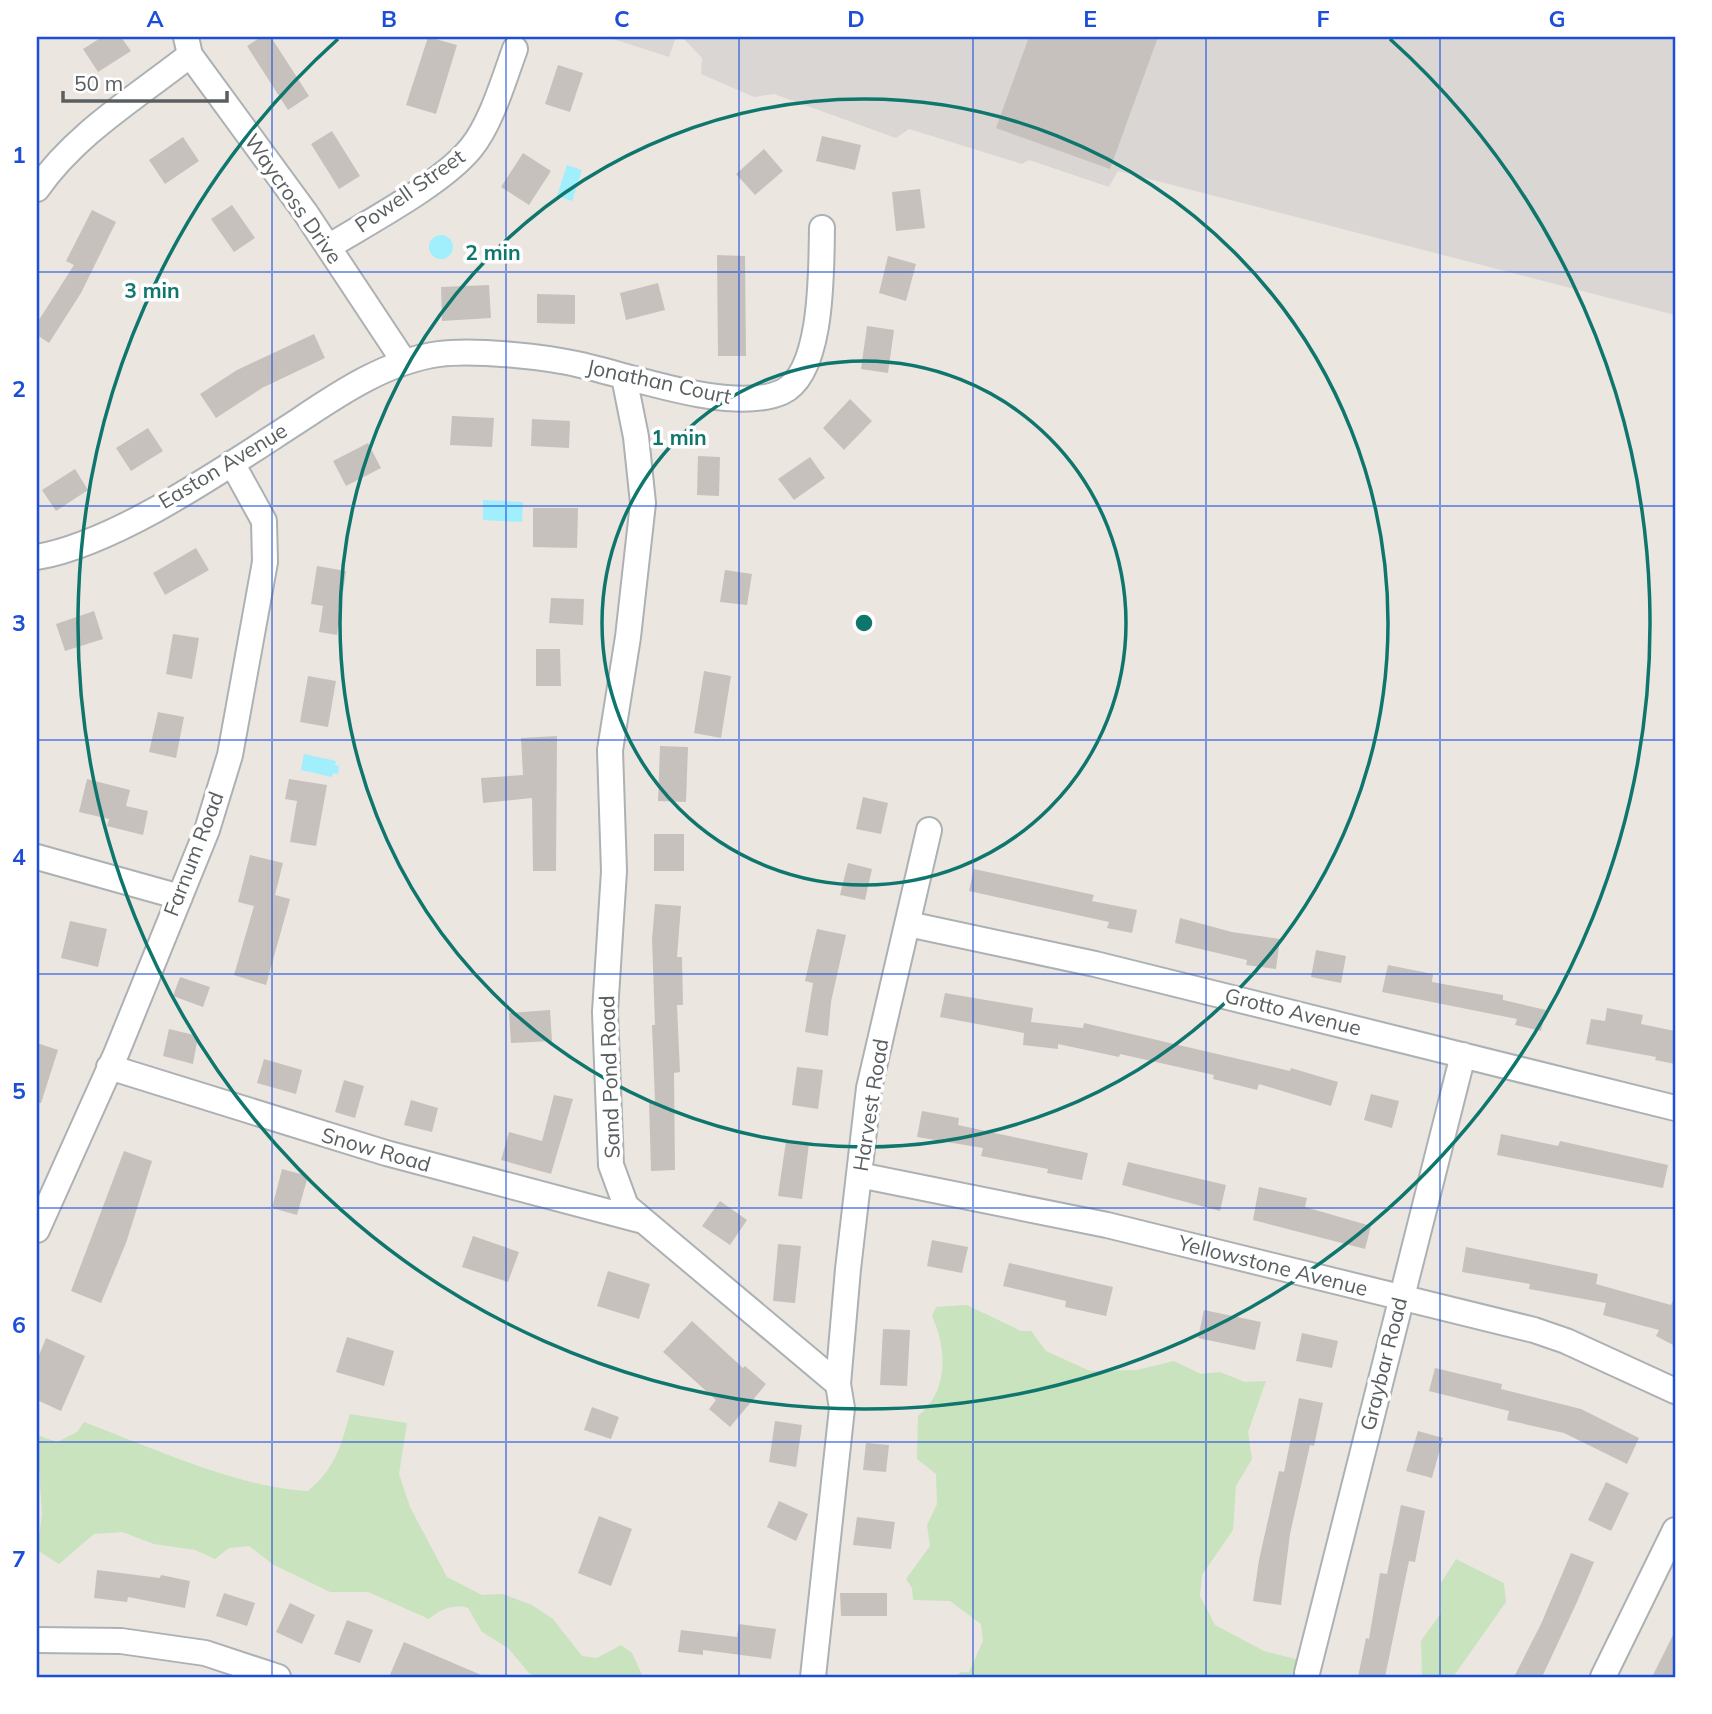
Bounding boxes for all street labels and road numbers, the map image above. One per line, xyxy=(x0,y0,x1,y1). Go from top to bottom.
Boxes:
street label: Waycross Drive xyxy=(239,128,348,268)
street label: Powell Street xyxy=(349,143,469,238)
street label: Jonathan Court xyxy=(585,353,734,409)
street label: Easton Avenue xyxy=(154,417,291,514)
street label: Farnum Road xyxy=(157,788,229,920)
street label: Grotto Avenue xyxy=(1222,982,1364,1041)
street label: Sand Pond Road xyxy=(593,995,625,1159)
street label: Harvest Road xyxy=(847,1037,893,1173)
street label: Snow Road xyxy=(319,1121,434,1177)
street label: Yellowstone Avenue xyxy=(1175,1229,1371,1301)
street label: Graybar Road xyxy=(1354,1294,1412,1433)

